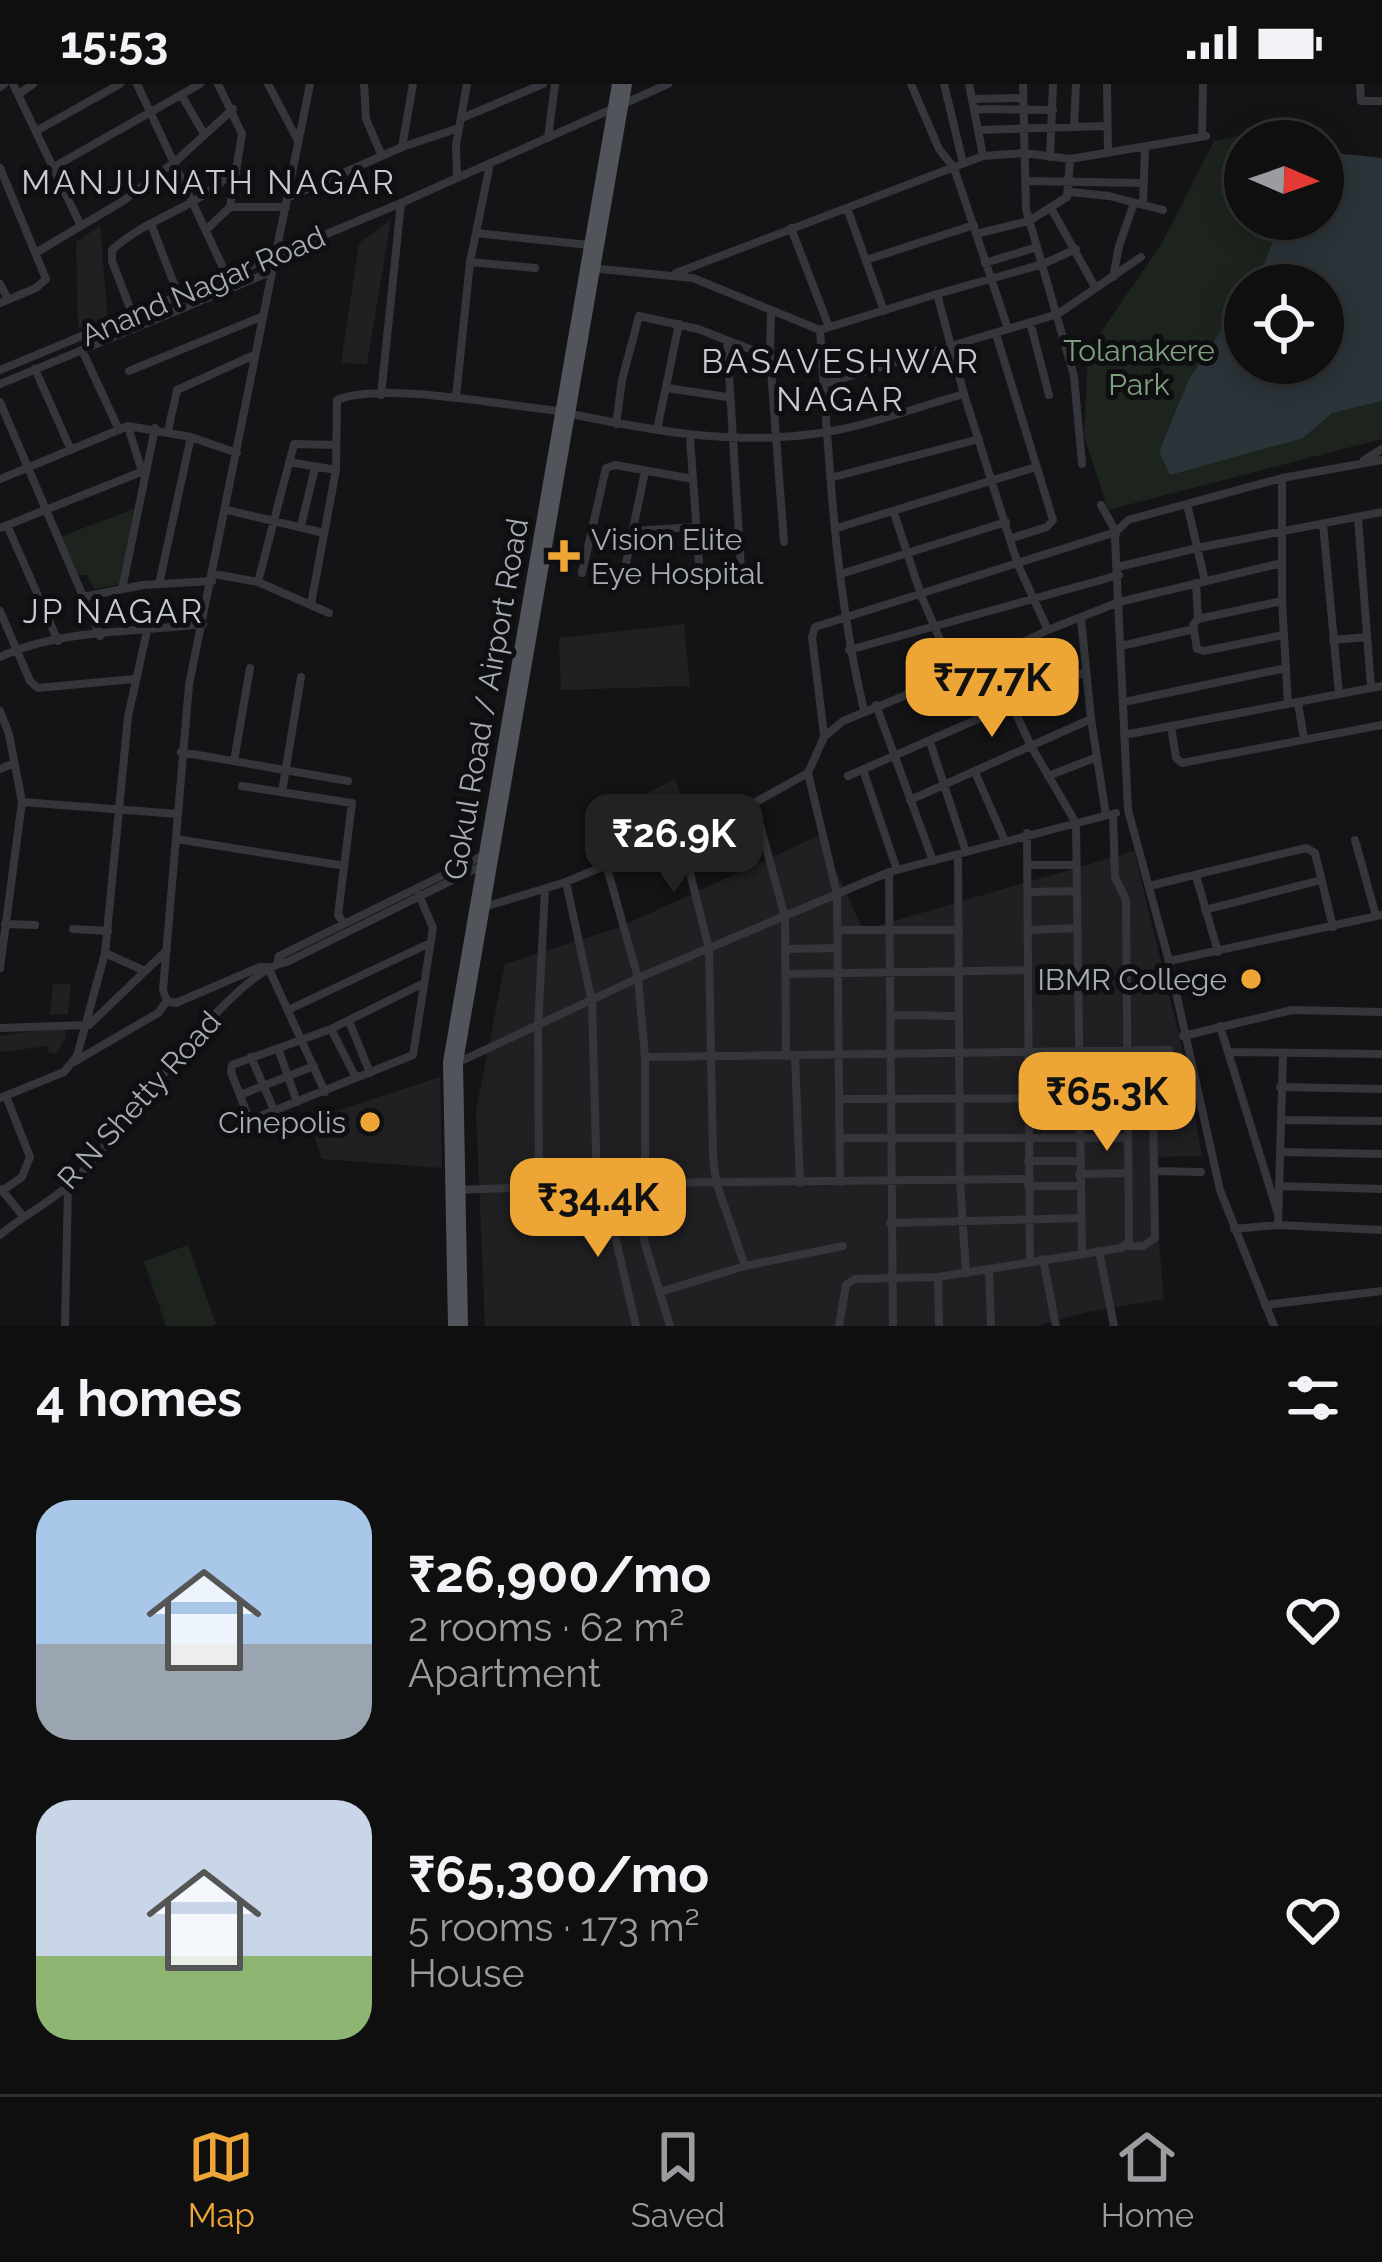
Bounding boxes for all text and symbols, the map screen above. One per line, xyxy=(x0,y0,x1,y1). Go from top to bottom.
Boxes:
text: 15:53 xyxy=(60,16,168,69)
north arrow xyxy=(1224,120,1344,240)
map controls xyxy=(1224,120,1344,384)
district label: MANJUNATH NAGAR xyxy=(21,163,397,202)
street label: Anand Nagar Road xyxy=(76,219,330,353)
button: locate xyxy=(1224,264,1344,384)
park label: Tolanakere Park xyxy=(1063,333,1215,402)
district label: BASAVESHWAR NAGAR xyxy=(701,342,981,419)
street label: Gokul Road / Airport Road xyxy=(437,516,535,882)
place label: Vision Elite Eye Hospital xyxy=(591,522,764,591)
marker: Vision Elite Eye Hospital xyxy=(548,540,580,572)
district label: JP NAGAR xyxy=(23,592,205,631)
pin: ₹77.7K xyxy=(894,638,1090,740)
text: ₹77.7K xyxy=(933,654,1051,700)
pin: ₹26.9K xyxy=(576,794,772,896)
text: ₹26.9K xyxy=(612,810,736,856)
place label: IBMR College xyxy=(1038,962,1227,997)
marker: IBMR College xyxy=(1238,966,1264,992)
street label: R N Shetty Road xyxy=(50,1004,228,1196)
pin: ₹65.3K xyxy=(1009,1052,1205,1154)
text: ₹65.3K xyxy=(1046,1068,1168,1114)
place label: Cinepolis xyxy=(218,1105,346,1140)
marker: Cinepolis xyxy=(357,1109,383,1135)
pin: ₹34.4K xyxy=(500,1158,696,1260)
text: ₹34.4K xyxy=(537,1174,659,1220)
icon: filters xyxy=(1280,1365,1346,1431)
text: 4 homes xyxy=(36,1368,242,1428)
text: ₹26,900/mo xyxy=(408,1544,711,1604)
icon: home xyxy=(132,1548,276,1692)
icon: heart xyxy=(1280,1587,1346,1653)
text: 2 rooms · 62 m² xyxy=(408,1604,684,1650)
text: Apartment xyxy=(408,1650,601,1696)
text: ₹65,300/mo xyxy=(408,1844,709,1904)
icon: home xyxy=(132,1848,276,1992)
icon: heart xyxy=(1280,1887,1346,1953)
text: 5 rooms · 173 m² xyxy=(408,1904,700,1950)
text: House xyxy=(408,1950,525,1996)
tab: Map xyxy=(188,2124,255,2235)
tab: Saved xyxy=(631,2124,725,2235)
tab: Home xyxy=(1101,2124,1194,2235)

